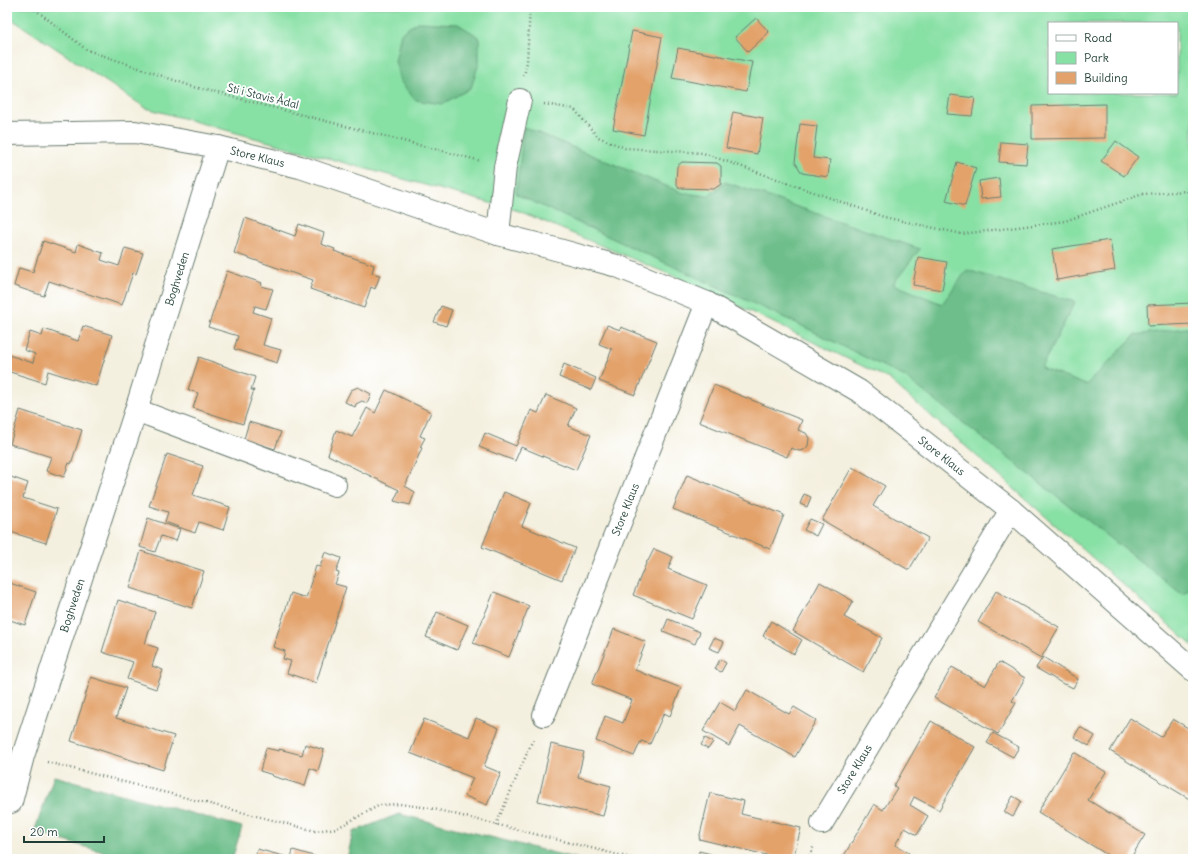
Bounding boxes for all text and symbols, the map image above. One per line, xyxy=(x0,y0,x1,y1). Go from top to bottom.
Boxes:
legend xyxy=(1048,22,1178,94)
text: Road xyxy=(1084,30,1112,45)
text: Park xyxy=(1084,50,1109,65)
text: Building xyxy=(1084,70,1128,85)
street label: Sti i Stavis Ådal xyxy=(226,79,301,112)
street label: Store Klaus xyxy=(229,143,286,170)
street label: Boghveden xyxy=(162,250,192,307)
street label: Store Klaus xyxy=(916,433,968,478)
street label: Store Klaus xyxy=(609,481,642,538)
street label: Boghveden xyxy=(57,577,88,634)
street label: Store Klaus xyxy=(834,742,875,796)
scale bar xyxy=(24,818,104,844)
text: 20 m xyxy=(30,824,58,839)

